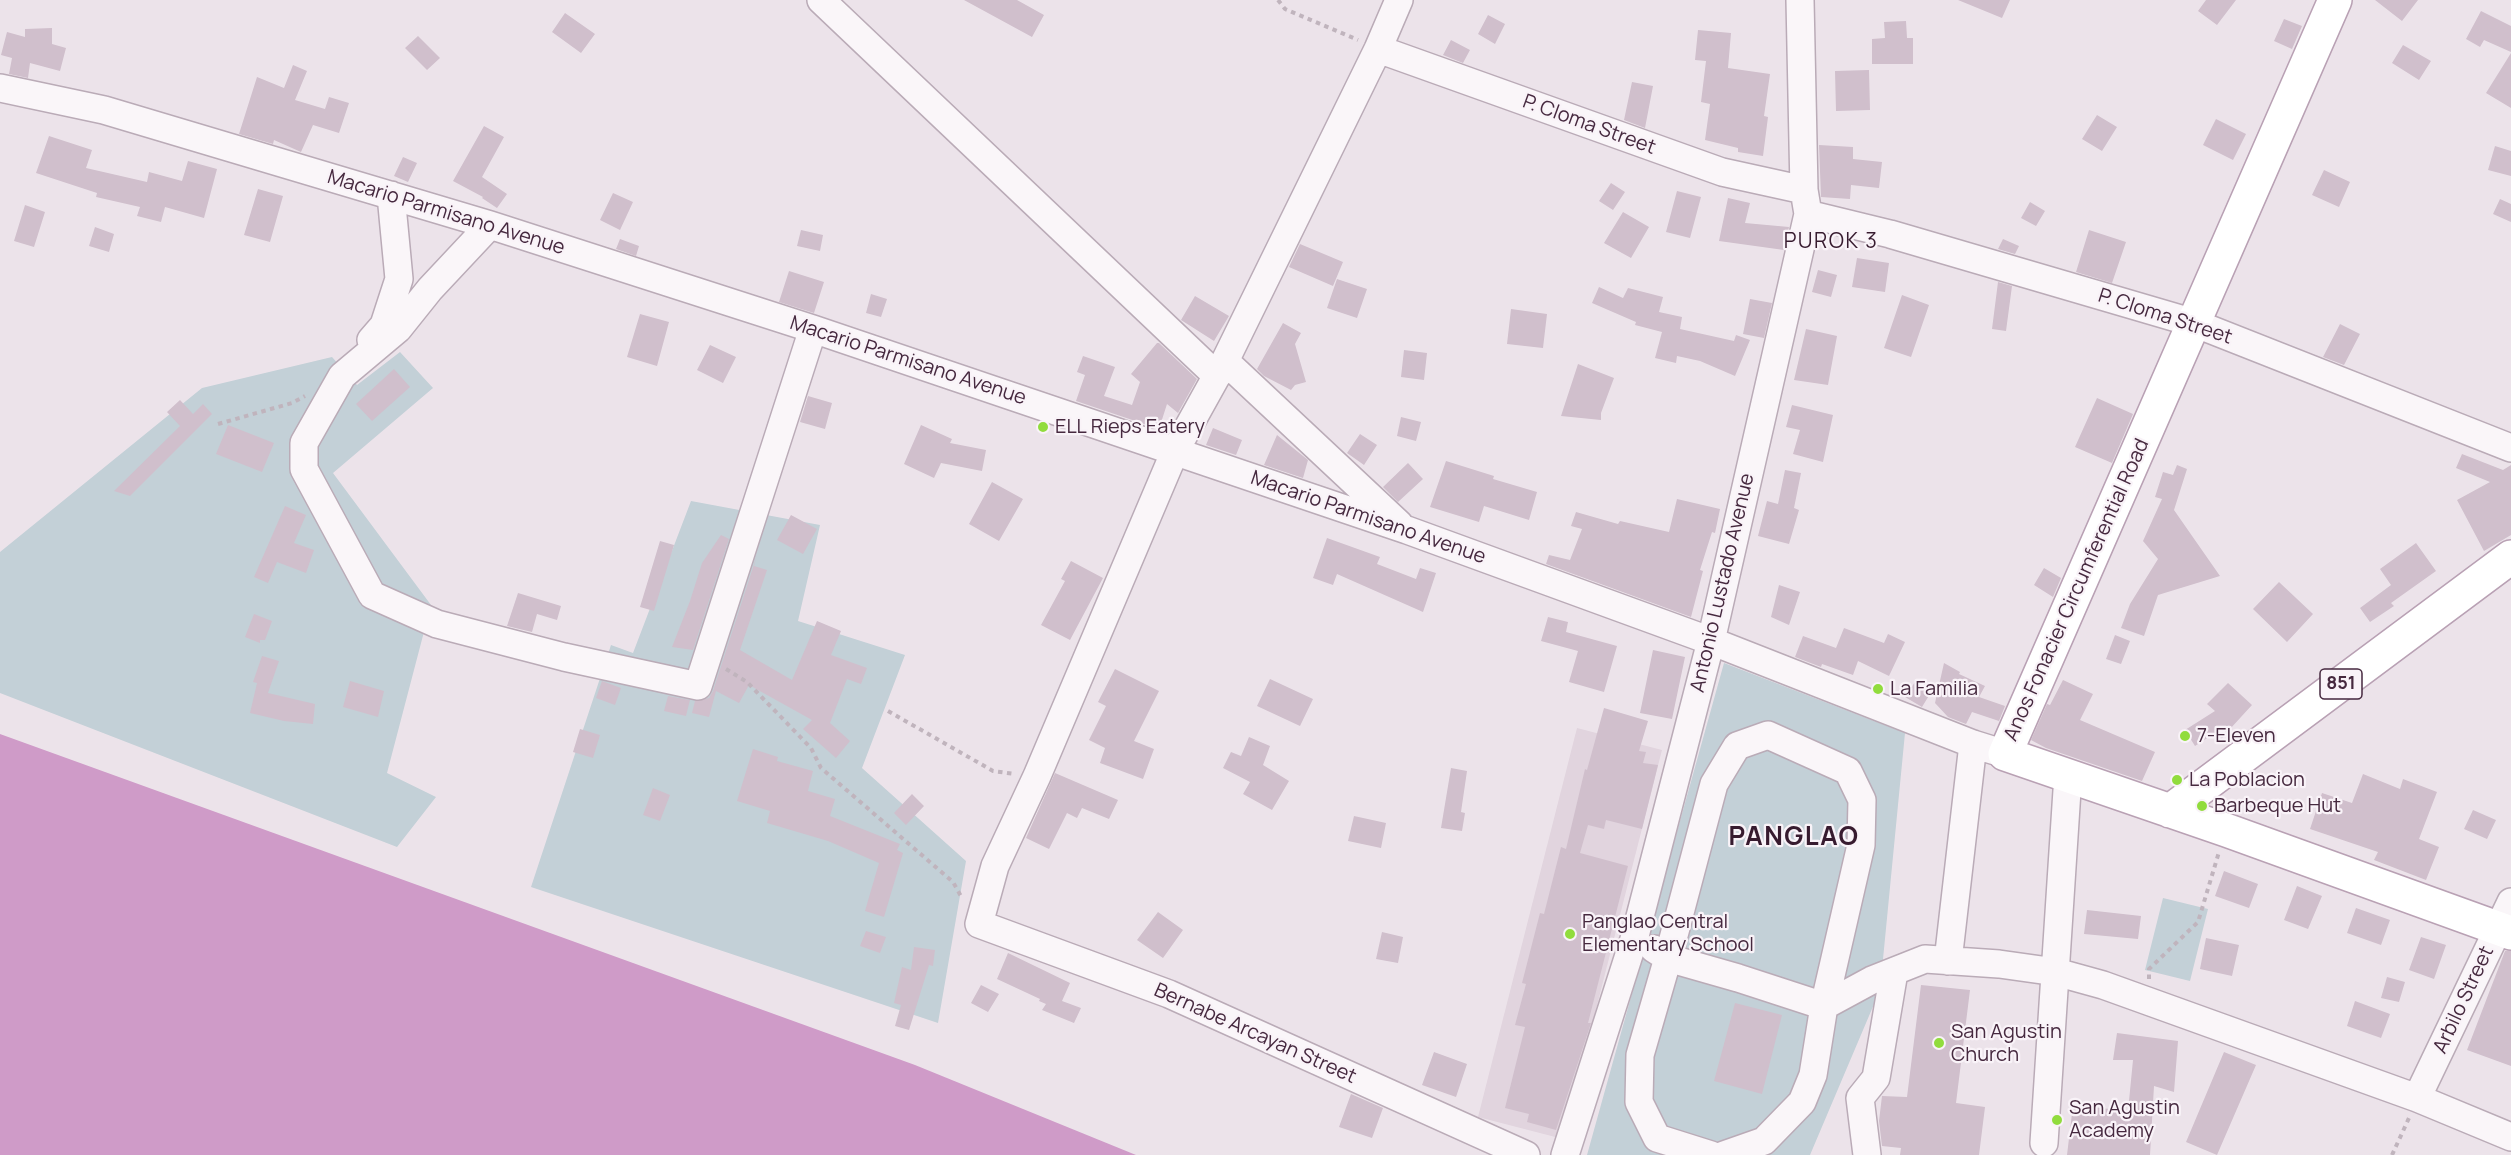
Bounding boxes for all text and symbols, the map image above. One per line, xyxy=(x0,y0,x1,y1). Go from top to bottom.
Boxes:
street label: P. Cloma Street xyxy=(1519,90,1659,160)
street label: Macario Parmisano Avenue xyxy=(324,165,568,261)
district label: PUROK 3 xyxy=(1784,229,1878,255)
street label: P. Cloma Street xyxy=(2095,284,2235,350)
street label: Macario Parmisano Avenue xyxy=(787,311,1029,411)
place label: ELL Rieps Eatery xyxy=(1055,415,1205,439)
marker: ELL Rieps Eatery xyxy=(1036,420,1050,434)
street label: Anos Fonacier Circumferential Road xyxy=(1999,435,2155,745)
street label: Macario Parmisano Avenue xyxy=(1247,466,1489,570)
street label: Antonio Lustado Avenue xyxy=(1686,471,1760,695)
road number: 851 xyxy=(2320,669,2362,699)
place label: La Familia xyxy=(1890,677,1978,701)
marker: La Familia xyxy=(1871,682,1885,696)
place label: 7-Eleven xyxy=(2197,724,2276,748)
marker: 7-Eleven xyxy=(2178,729,2192,743)
place label: La Poblacion xyxy=(2189,768,2305,792)
marker: La Poblacion xyxy=(2170,773,2184,787)
place label: Barbeque Hut xyxy=(2214,794,2341,818)
marker: Barbeque Hut xyxy=(2195,799,2209,813)
district label: PANGLAO xyxy=(1728,822,1860,854)
place label: Panglao Central Elementary School xyxy=(1582,910,1754,957)
marker: Panglao Central Elementary School xyxy=(1563,927,1577,941)
street label: Arbilo Street xyxy=(2429,943,2499,1057)
street label: Bernabe Arcayan Street xyxy=(1150,979,1360,1089)
place label: San Agustin Church xyxy=(1951,1020,2062,1067)
marker: San Agustin Church xyxy=(1932,1036,1946,1050)
place label: San Agustin Academy xyxy=(2069,1096,2180,1143)
marker: San Agustin Academy xyxy=(2050,1113,2064,1127)

